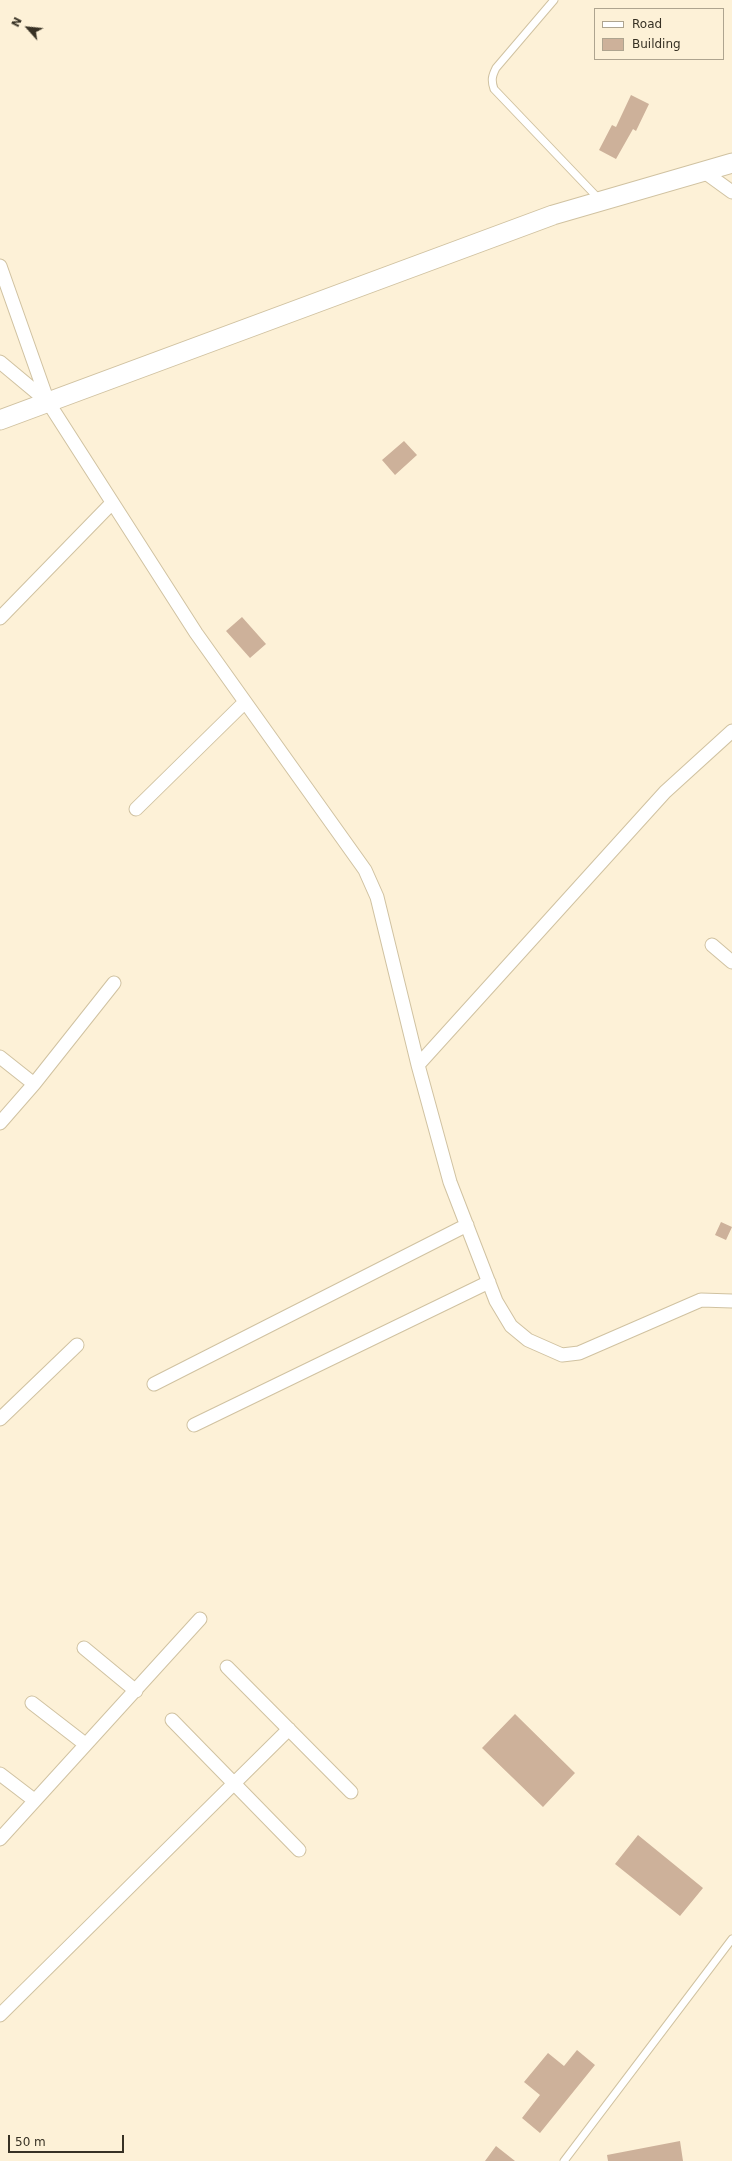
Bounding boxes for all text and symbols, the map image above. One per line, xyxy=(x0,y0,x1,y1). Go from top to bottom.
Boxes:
north arrow xyxy=(8,8,48,48)
legend xyxy=(594,8,724,60)
text: N xyxy=(9,15,25,29)
text: Road xyxy=(632,17,662,31)
text: Building xyxy=(632,37,681,51)
scale bar xyxy=(10,2127,126,2153)
text: 50 m xyxy=(15,2135,46,2149)

